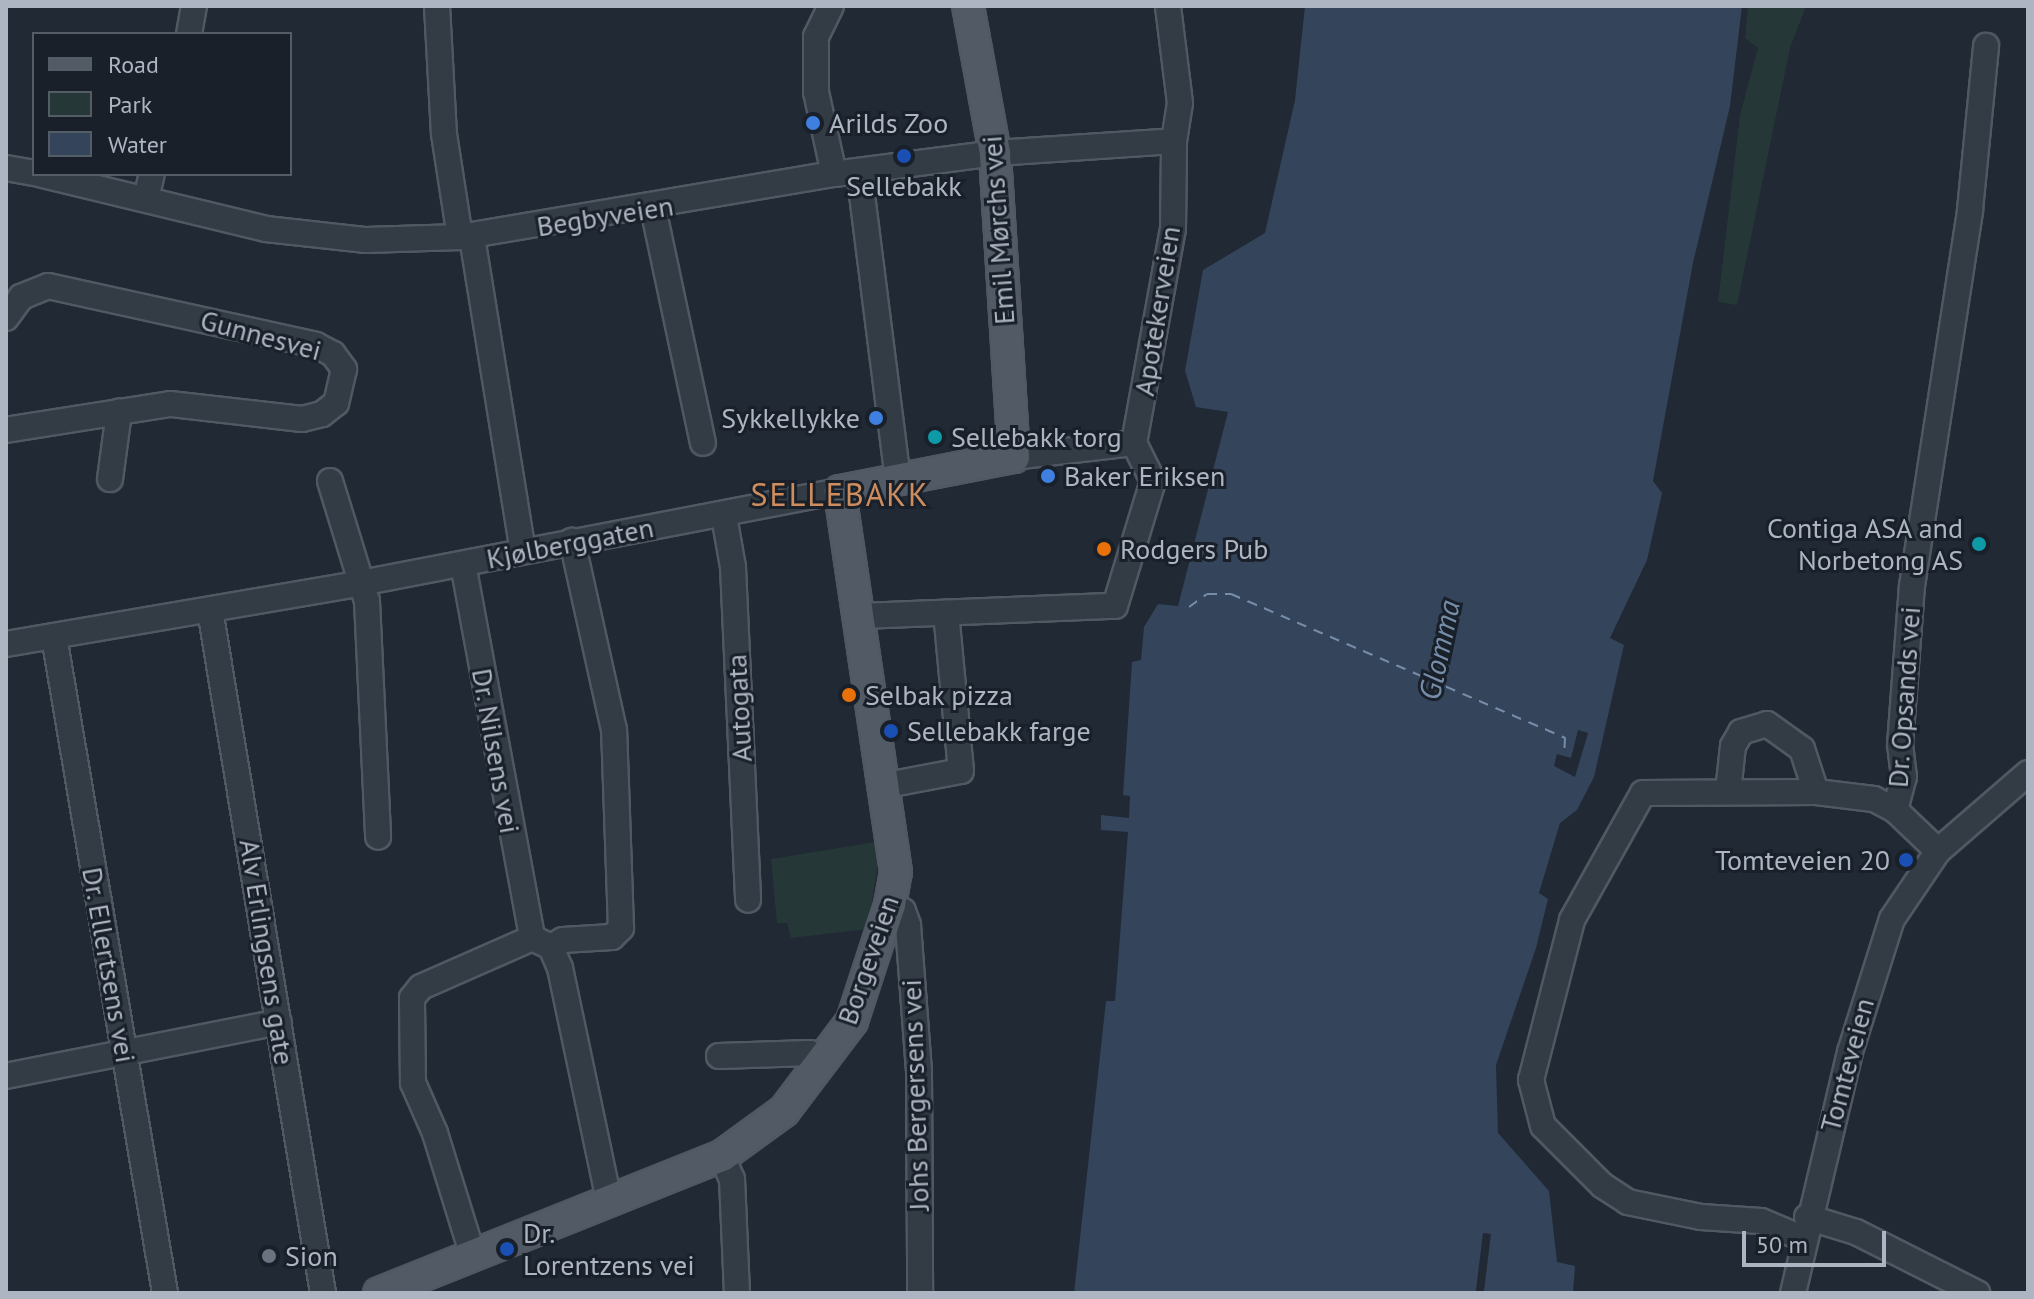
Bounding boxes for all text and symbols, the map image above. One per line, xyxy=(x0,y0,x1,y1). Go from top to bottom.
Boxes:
legend xyxy=(32,32,292,176)
text: Road xyxy=(108,49,159,80)
text: Park xyxy=(108,89,152,120)
place label: Arilds Zoo xyxy=(829,106,949,140)
marker: Arilds Zoo xyxy=(804,114,822,132)
text: Water xyxy=(108,129,167,160)
street label: Emil Mørchs vei xyxy=(975,134,1021,326)
marker: Sellebakk xyxy=(895,147,913,165)
place label: Sellebakk xyxy=(846,169,962,203)
street label: Begbyveien xyxy=(534,189,676,243)
street label: Apotekerveien xyxy=(1127,224,1187,398)
street label: Gunnesvei xyxy=(197,303,325,367)
place label: Sykkellykke xyxy=(721,401,860,435)
marker: Sykkellykke xyxy=(867,409,885,427)
place label: Sellebakk torg xyxy=(951,420,1123,454)
marker: Sellebakk torg xyxy=(926,428,944,446)
place label: Baker Eriksen xyxy=(1064,459,1225,493)
marker: Baker Eriksen xyxy=(1039,467,1057,485)
district label: SELLEBAKK xyxy=(751,475,929,513)
street label: Kjølberggaten xyxy=(484,510,656,576)
place label: Contiga ASA and Norbetong AS xyxy=(1765,511,1963,577)
place label: Rodgers Pub xyxy=(1120,532,1268,566)
marker: Contiga ASA and Norbetong AS xyxy=(1970,535,1988,553)
marker: Rodgers Pub xyxy=(1095,540,1113,558)
water label: Glomma xyxy=(1411,597,1467,703)
street label: Dr. Opsands vei xyxy=(1881,604,1927,790)
street label: Autogata xyxy=(719,653,759,763)
street label: Dr. Nilsens vei xyxy=(465,665,527,837)
place label: Selbak pizza xyxy=(865,678,1014,712)
marker: Selbak pizza xyxy=(840,686,858,704)
place label: Sellebakk farge xyxy=(907,714,1092,748)
marker: Sellebakk farge xyxy=(882,722,900,740)
street label: Alv Erlingsens gate xyxy=(232,836,302,1068)
place label: Tomteveien 20 xyxy=(1715,843,1890,877)
marker: Tomteveien 20 xyxy=(1897,851,1915,869)
street label: Dr. Ellertsens vei xyxy=(75,863,143,1067)
street label: Borgeveien xyxy=(830,891,906,1029)
street label: Johs Bergersens vei xyxy=(894,978,936,1212)
street label: Tomteveien xyxy=(1813,995,1881,1135)
scale bar xyxy=(1746,1215,1890,1265)
place label: Dr. Lorentzens vei xyxy=(523,1216,695,1282)
text: 50 m xyxy=(1756,1229,1808,1260)
place label: Sion xyxy=(285,1239,338,1273)
marker: Dr. Lorentzens vei xyxy=(498,1240,516,1258)
marker: Sion xyxy=(260,1247,278,1265)

